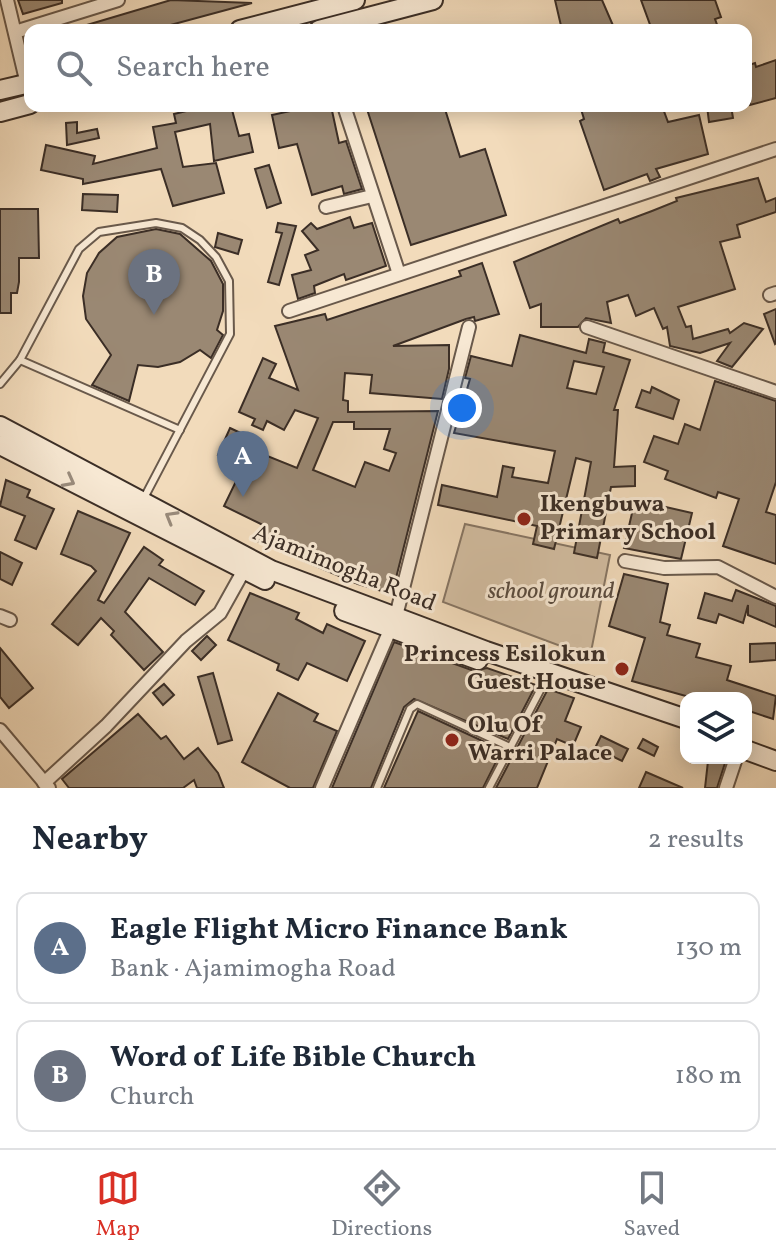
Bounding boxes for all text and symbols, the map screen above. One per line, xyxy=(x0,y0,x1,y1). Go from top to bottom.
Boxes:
search box xyxy=(24,24,752,112)
icon: search xyxy=(52,46,96,90)
text: Search here xyxy=(116,47,270,89)
pin: B xyxy=(128,249,180,315)
your location xyxy=(442,388,482,428)
pin: A xyxy=(217,431,269,497)
one-way arrow xyxy=(61,472,75,487)
place label: Ikengbuwa Primary School xyxy=(540,488,716,550)
marker: Ikengbuwa Primary School xyxy=(515,510,533,528)
one-way arrow xyxy=(166,511,180,527)
street label: Ajamimogha Road xyxy=(247,517,441,621)
park label: school ground xyxy=(487,575,615,609)
place label: Princess Esilokun Guest House xyxy=(404,638,606,700)
marker: Princess Esilokun Guest House xyxy=(613,660,631,678)
map controls xyxy=(680,692,752,764)
button: layers xyxy=(680,692,752,764)
place label: Olu Of Warri Palace xyxy=(468,709,612,771)
marker: Olu Of Warri Palace xyxy=(443,731,461,749)
text: Nearby xyxy=(32,817,148,864)
text: 2 results xyxy=(648,822,744,858)
text: Eagle Flight Micro Finance Bank xyxy=(110,909,568,951)
text: A xyxy=(51,930,69,966)
text: 130 m xyxy=(675,930,742,966)
text: Bank · Ajamimogha Road xyxy=(110,951,396,987)
text: Word of Life Bible Church xyxy=(110,1037,476,1079)
text: B xyxy=(51,1058,69,1094)
text: 180 m xyxy=(675,1058,742,1094)
text: Church xyxy=(110,1079,195,1115)
tab: Map xyxy=(96,1166,140,1245)
tab: Directions xyxy=(331,1166,432,1245)
tab: Saved xyxy=(624,1166,680,1245)

